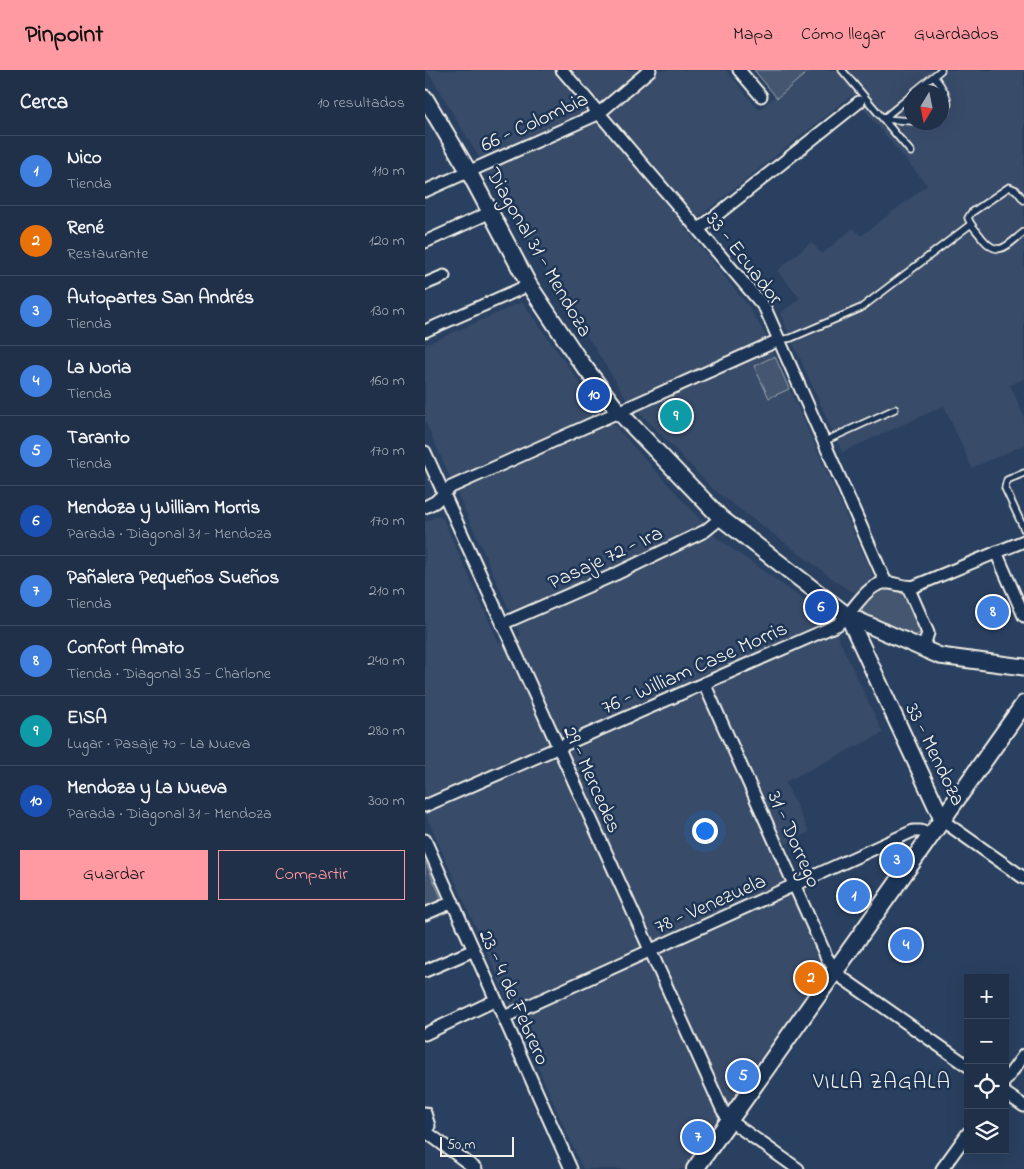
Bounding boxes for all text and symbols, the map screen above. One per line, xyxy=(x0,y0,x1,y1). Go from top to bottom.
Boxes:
text: Pinpoint xyxy=(25,18,103,53)
text: Mapa xyxy=(733,22,773,48)
text: Cómo llegar xyxy=(801,22,886,48)
text: Guardados xyxy=(914,22,999,48)
street label: 66 - Colombia xyxy=(476,85,594,161)
north arrow xyxy=(904,85,949,130)
text: Cerca xyxy=(20,88,68,118)
text: 10 resultados xyxy=(317,91,405,115)
text: Nico xyxy=(67,145,102,172)
text: 1 xyxy=(33,159,39,183)
text: 110 m xyxy=(371,159,405,183)
street label: Diagonal 31 - Mendoza xyxy=(475,162,599,344)
text: Tienda xyxy=(67,172,112,196)
street label: 33 - Ecuador xyxy=(698,207,789,312)
text: René xyxy=(67,215,104,242)
text: 2 xyxy=(32,229,40,253)
text: 120 m xyxy=(369,229,405,253)
text: Restaurante xyxy=(67,242,148,266)
text: Autopartes San Andrés xyxy=(67,285,254,312)
text: 3 xyxy=(33,299,39,323)
text: 130 m xyxy=(370,299,405,323)
text: Tienda xyxy=(67,312,112,336)
text: La Noria xyxy=(67,355,131,382)
text: 4 xyxy=(33,369,39,393)
text: 160 m xyxy=(370,369,405,393)
pin: 10 xyxy=(578,376,610,414)
text: Tienda xyxy=(67,382,112,406)
pin: 9 xyxy=(660,397,692,435)
text: Taranto xyxy=(67,425,130,452)
text: 5 xyxy=(31,439,41,463)
text: 170 m xyxy=(370,439,405,463)
text: Tienda xyxy=(67,452,112,476)
text: Mendoza y William Morris xyxy=(67,495,260,522)
text: 6 xyxy=(32,509,40,533)
text: 170 m xyxy=(370,509,405,533)
street label: Pasaje 72 - Ira xyxy=(544,519,668,598)
text: Parada · Diagonal 31 - Mendoza xyxy=(67,522,272,546)
text: Pañalera Pequeños Sueños xyxy=(67,565,279,592)
text: 7 xyxy=(33,579,39,603)
text: 210 m xyxy=(369,579,405,603)
pin: 6 xyxy=(805,588,837,626)
text: Tienda xyxy=(67,592,112,616)
pin: 8 xyxy=(977,593,1009,631)
street label: 76 - William Case Morris xyxy=(597,614,792,723)
text: Confort Amato xyxy=(67,635,184,662)
text: 8 xyxy=(33,649,39,673)
text: 240 m xyxy=(367,649,405,673)
text: Tienda · Diagonal 35 - Charlone xyxy=(67,662,271,686)
street label: 33 - Mendoza xyxy=(896,698,972,811)
text: EISA xyxy=(67,705,107,732)
text: 9 xyxy=(34,719,38,743)
text: 280 m xyxy=(368,719,405,743)
street label: 29 - Mercedes xyxy=(554,721,628,838)
text: Lugar · Pasaje 70 - La Nueva xyxy=(67,732,250,756)
text: Mendoza y La Nueva xyxy=(67,775,227,802)
street label: 31 - Dorrego xyxy=(757,787,828,894)
text: 10 xyxy=(30,789,42,813)
text: 300 m xyxy=(368,789,405,813)
text: Parada · Diagonal 31 - Mendoza xyxy=(67,802,272,826)
your location xyxy=(692,818,718,844)
pin: 3 xyxy=(881,841,913,879)
button: Guardar xyxy=(20,850,208,900)
button: Compartir xyxy=(218,850,405,900)
street label: 78 - Venezuela xyxy=(650,867,771,943)
pin: 1 xyxy=(838,877,870,915)
street label: 23 - 4 de Febrero xyxy=(470,925,556,1070)
pin: 4 xyxy=(890,926,922,964)
pin: 2 xyxy=(795,959,827,997)
map controls xyxy=(964,974,1009,1154)
button: + xyxy=(964,974,1009,1019)
button: − xyxy=(964,1019,1009,1064)
pin: 5 xyxy=(727,1057,759,1095)
button: locate xyxy=(964,1064,1009,1109)
district label: VILLA ZAGALA xyxy=(812,1067,951,1099)
button: layers xyxy=(964,1109,1009,1154)
pin: 7 xyxy=(682,1118,714,1156)
scale bar xyxy=(440,1134,514,1157)
text: 50 m xyxy=(447,1135,475,1156)

